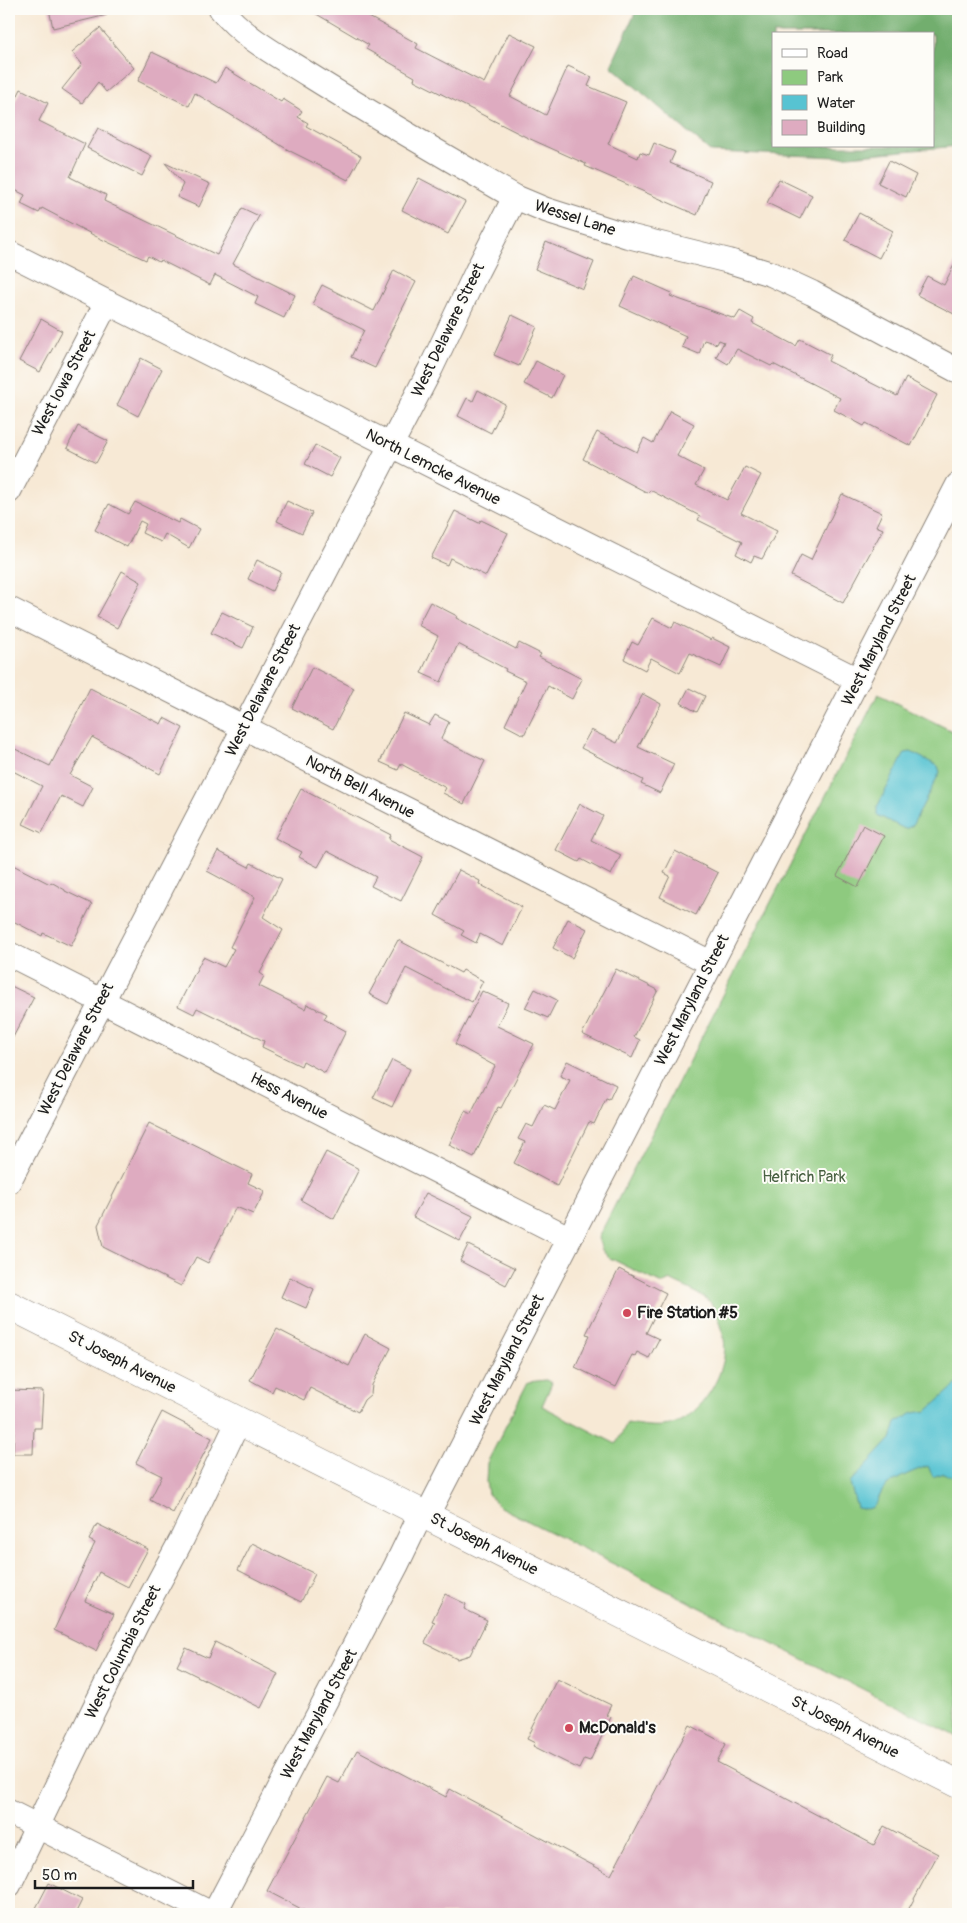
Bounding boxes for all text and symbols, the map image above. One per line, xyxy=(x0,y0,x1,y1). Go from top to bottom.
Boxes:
legend xyxy=(772,32,934,148)
text: Road xyxy=(817,44,848,63)
text: Park xyxy=(817,68,844,87)
text: Water xyxy=(817,94,856,113)
text: Building xyxy=(817,118,865,137)
street label: Wessel Lane xyxy=(532,196,618,241)
street label: West Delaware Street xyxy=(407,259,489,400)
street label: West Iowa Street xyxy=(28,326,100,439)
street label: North Lemcke Avenue xyxy=(362,424,504,510)
street label: West Maryland Street xyxy=(837,571,921,709)
street label: West Delaware Street xyxy=(221,620,305,760)
street label: North Bell Avenue xyxy=(302,751,418,823)
street label: West Maryland Street xyxy=(650,931,734,1069)
street label: West Delaware Street xyxy=(34,979,118,1119)
street label: Hess Avenue xyxy=(247,1068,331,1124)
park label: Helfrich Park xyxy=(762,1167,846,1187)
street label: West Maryland Street xyxy=(465,1291,549,1429)
place label: Fire Station #5 xyxy=(637,1303,738,1323)
marker: Fire Station #5 xyxy=(621,1307,633,1319)
street label: St Joseph Avenue xyxy=(65,1326,179,1398)
street label: St Joseph Avenue xyxy=(427,1508,541,1580)
street label: West Columbia Street xyxy=(81,1581,166,1722)
street label: West Maryland Street xyxy=(276,1645,362,1783)
street label: St Joseph Avenue xyxy=(788,1691,902,1763)
place label: McDonald's xyxy=(579,1718,656,1738)
marker: McDonald's xyxy=(563,1722,575,1734)
scale bar xyxy=(35,1858,192,1890)
text: 50 m xyxy=(42,1866,77,1885)

